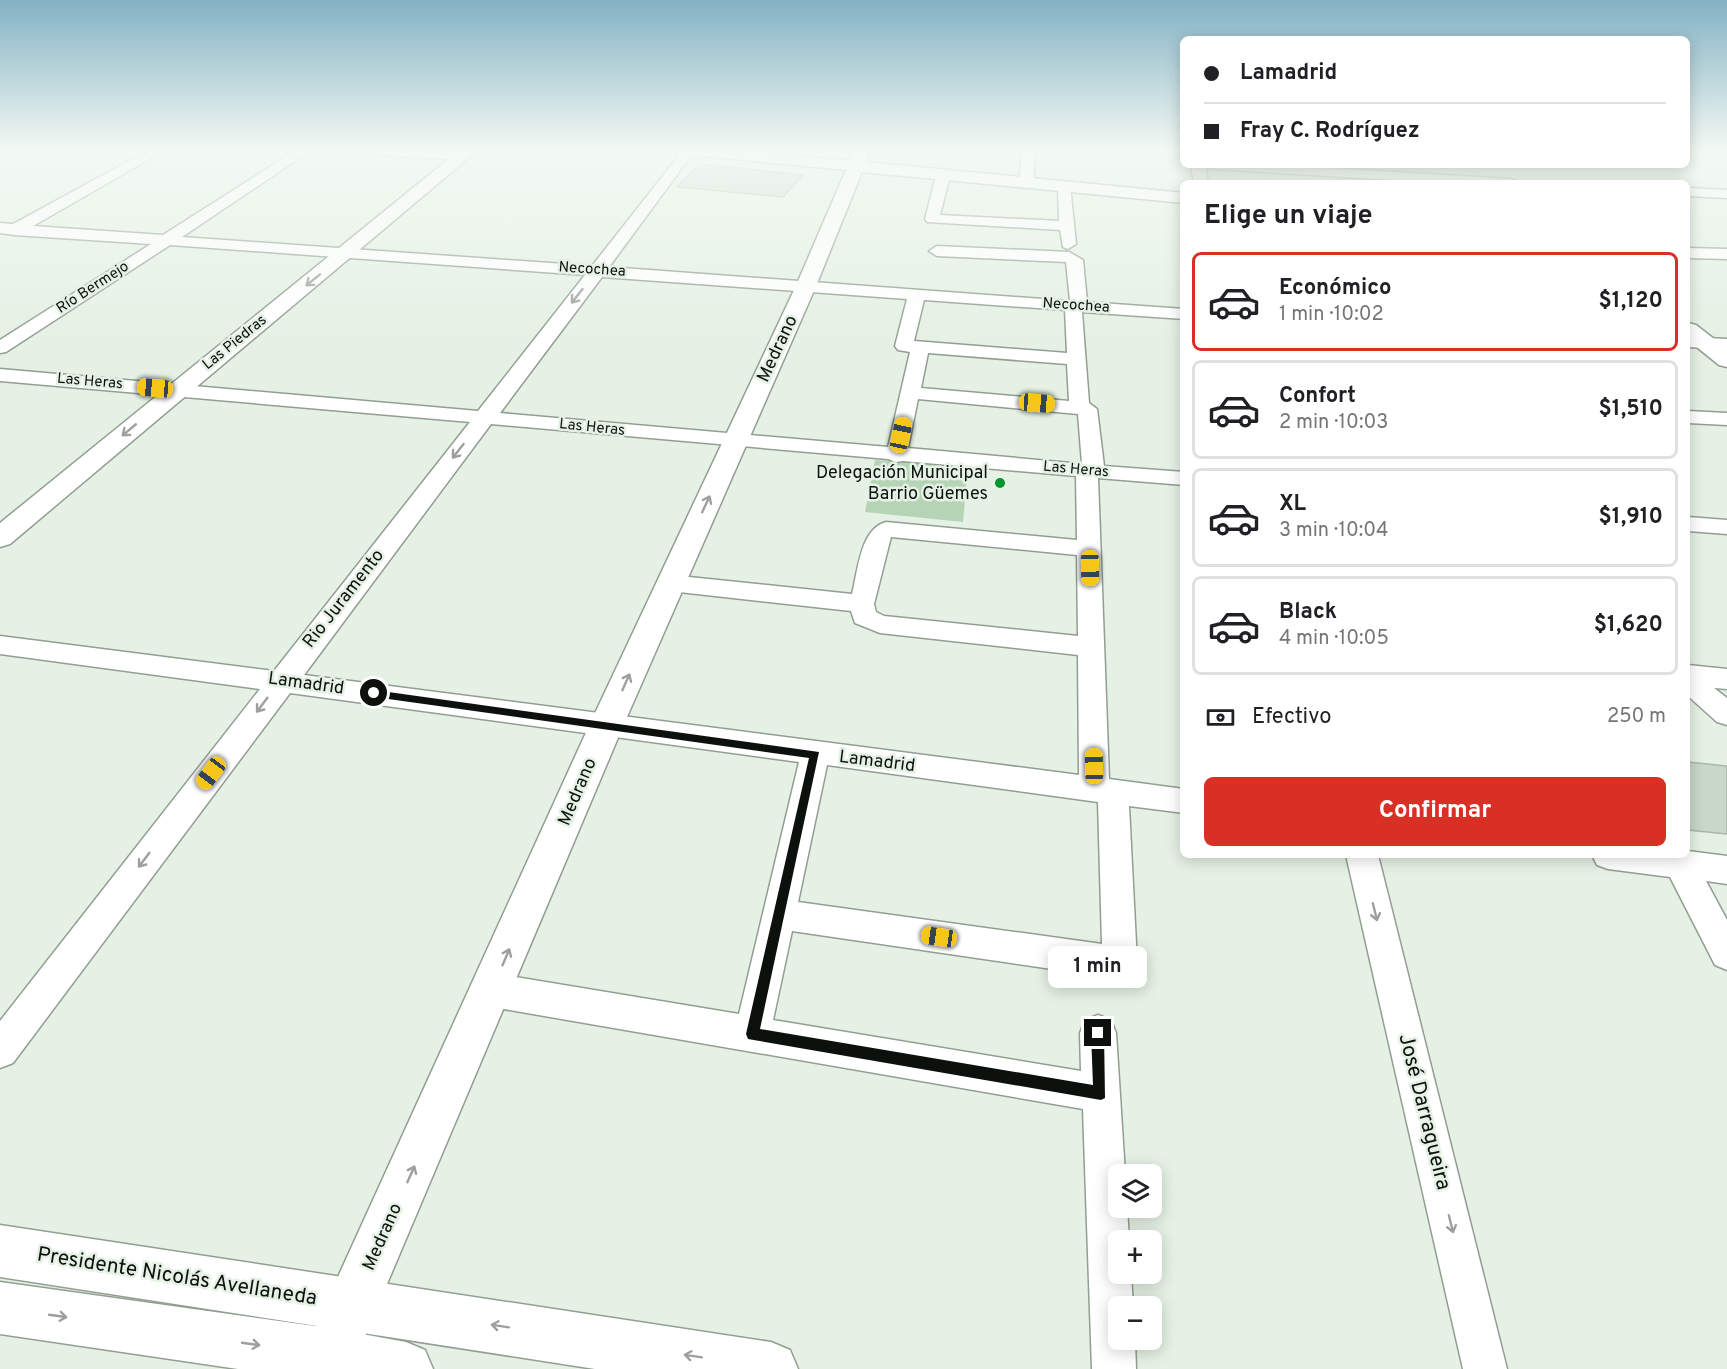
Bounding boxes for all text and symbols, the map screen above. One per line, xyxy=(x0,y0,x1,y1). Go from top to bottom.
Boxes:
text: Lamadrid xyxy=(1240,60,1337,87)
text: Fray C. Rodríguez xyxy=(1240,118,1420,145)
text: Elige un viaje xyxy=(1204,199,1373,233)
street label: Río Bermejo xyxy=(53,257,133,319)
street label: Necochea xyxy=(558,258,626,282)
one-way arrow xyxy=(305,273,321,286)
icon: car xyxy=(1207,275,1261,329)
text: Económico xyxy=(1279,275,1392,302)
one-way arrow xyxy=(571,288,584,304)
text: $1,120 xyxy=(1599,288,1663,315)
street label: Necochea xyxy=(1042,294,1110,318)
text: 1 min · 10:02 xyxy=(1279,302,1384,328)
street label: Las Piedras xyxy=(199,311,271,375)
street label: Medrano xyxy=(752,312,804,386)
street label: Las Heras xyxy=(56,370,124,394)
car xyxy=(136,377,174,399)
icon: car xyxy=(1207,383,1261,437)
text: Confort xyxy=(1279,383,1356,410)
car xyxy=(1018,393,1056,413)
text: $1,510 xyxy=(1599,396,1663,423)
text: 2 min · 10:03 xyxy=(1279,410,1388,436)
street label: Las Heras xyxy=(558,415,626,441)
car xyxy=(888,416,914,454)
one-way arrow xyxy=(122,423,137,437)
one-way arrow xyxy=(452,443,465,459)
street label: Las Heras xyxy=(1042,458,1110,482)
place label: Delegación Municipal Barrio Güemes xyxy=(816,462,988,506)
marker: Delegación Municipal Barrio Güemes xyxy=(993,476,1007,490)
icon: car xyxy=(1207,491,1261,545)
text: XL xyxy=(1279,491,1306,518)
one-way arrow xyxy=(701,496,713,514)
text: $1,910 xyxy=(1598,504,1663,531)
text: 3 min · 10:04 xyxy=(1279,518,1388,544)
street label: Rio Juramento xyxy=(298,545,390,653)
car xyxy=(1081,550,1099,586)
icon: car xyxy=(1207,599,1261,653)
text: Black xyxy=(1279,599,1337,626)
text: $1,620 xyxy=(1594,612,1663,639)
text: 4 min · 10:05 xyxy=(1279,626,1389,652)
street label: Lamadrid xyxy=(266,667,346,701)
one-way arrow xyxy=(621,673,632,691)
route start xyxy=(360,679,387,706)
one-way arrow xyxy=(256,697,269,713)
icon: cash xyxy=(1204,701,1237,734)
text: Efectivo xyxy=(1252,704,1332,731)
text: 250 m xyxy=(1607,704,1666,730)
street label: Lamadrid xyxy=(838,746,916,778)
car xyxy=(1085,748,1103,784)
car xyxy=(193,753,229,793)
street label: Medrano xyxy=(553,755,603,829)
button: Confirmar xyxy=(1204,777,1666,846)
one-way arrow xyxy=(138,852,151,868)
one-way arrow xyxy=(1370,902,1382,921)
car xyxy=(920,926,958,948)
callout: 1 min xyxy=(1048,946,1148,988)
one-way arrow xyxy=(501,948,512,966)
text: 1 min xyxy=(1073,954,1122,980)
route end xyxy=(1084,1019,1111,1046)
street label: José Darragueira xyxy=(1392,1031,1456,1193)
map controls xyxy=(1108,1164,1162,1350)
button: layers xyxy=(1108,1164,1162,1218)
one-way arrow xyxy=(406,1165,417,1183)
street label: Medrano xyxy=(358,1200,408,1274)
one-way arrow xyxy=(1445,1214,1457,1233)
button: + xyxy=(1108,1230,1162,1284)
street label: Presidente Nicolás Avellaneda xyxy=(35,1242,319,1312)
button: − xyxy=(1108,1296,1162,1350)
one-way arrow xyxy=(48,1311,67,1322)
one-way arrow xyxy=(491,1321,511,1332)
one-way arrow xyxy=(241,1338,260,1349)
one-way arrow xyxy=(684,1351,703,1362)

